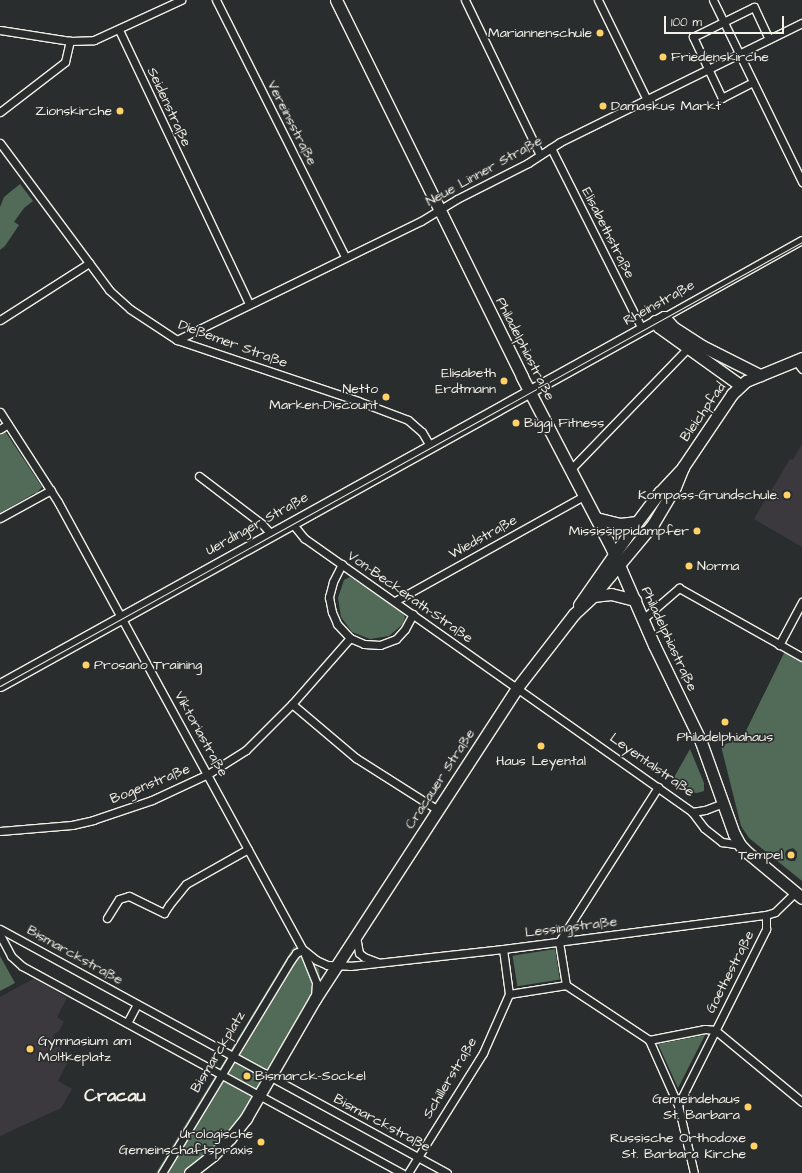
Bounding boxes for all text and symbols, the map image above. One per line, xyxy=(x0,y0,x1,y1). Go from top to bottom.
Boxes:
scale bar xyxy=(666,8,786,34)
text: 100 m xyxy=(671,14,702,31)
place label: Mariannenschule xyxy=(488,25,592,41)
marker: Mariannenschule xyxy=(595,28,605,38)
place label: Friedenskirche xyxy=(671,49,769,65)
marker: Friedenskirche xyxy=(658,52,668,62)
street label: Seidenstraße xyxy=(143,65,195,149)
street label: Vereinsstraße xyxy=(263,78,321,168)
place label: Damaskus Markt xyxy=(611,98,721,114)
marker: Damaskus Markt xyxy=(598,101,608,111)
place label: Zionskirche xyxy=(35,103,112,119)
marker: Zionskirche xyxy=(115,106,125,116)
street label: Neue Linner Straße xyxy=(423,132,545,210)
street label: Elisabethstraße xyxy=(578,185,638,281)
street label: Rheinstraße xyxy=(621,277,697,329)
street label: Philadelphiastraße xyxy=(492,295,558,403)
street label: Dießemer Straße xyxy=(176,316,290,372)
place label: Elisabeth Erdtmann xyxy=(435,365,496,398)
marker: Elisabeth Erdtmann xyxy=(499,376,509,386)
street label: Bleichpfad xyxy=(677,379,729,445)
place label: Netto Marken-Discount xyxy=(269,381,378,414)
marker: Netto Marken-Discount xyxy=(381,392,391,402)
place label: Biggi Fitness xyxy=(524,415,604,431)
marker: Biggi Fitness xyxy=(511,418,521,428)
place label: Kompass-Grundschule. xyxy=(638,487,779,503)
street label: Uerdinger Straße xyxy=(203,489,311,559)
marker: Kompass-Grundschule. xyxy=(782,490,792,500)
street label: Wiedstraße xyxy=(446,511,520,563)
place label: Mississippidampfer xyxy=(569,523,689,539)
marker: Mississippidampfer xyxy=(692,526,702,536)
street label: Von-Beckerath-Straße xyxy=(344,547,476,647)
place label: Norma xyxy=(697,558,739,574)
marker: Norma xyxy=(684,561,694,571)
street label: Philadelphiastraße xyxy=(637,584,701,694)
place label: Prosano Training xyxy=(94,657,202,673)
marker: Prosano Training xyxy=(81,660,91,670)
street label: Viktoriastraße xyxy=(171,688,231,780)
marker: Philadelphiahaus xyxy=(720,717,730,727)
street label: Cracauer Straße xyxy=(401,726,479,832)
place label: Philadelphiahaus xyxy=(677,729,773,745)
street label: Leyentalstraße xyxy=(606,730,698,800)
marker: Haus Leyental xyxy=(536,741,546,751)
place label: Haus Leyental xyxy=(496,753,586,769)
street label: Bogenstraße xyxy=(108,760,192,808)
place label: Tempel xyxy=(738,847,783,863)
marker: Tempel xyxy=(786,850,796,860)
street label: Lessingstraße xyxy=(524,913,618,941)
street label: Bismarckstraße xyxy=(24,922,126,988)
street label: Goethestraße xyxy=(702,928,758,1016)
street label: Bismarckplatz xyxy=(187,1008,249,1096)
place label: Gymnasium am Moltkeplatz xyxy=(38,1033,131,1066)
street label: Schillerstraße xyxy=(419,1034,481,1122)
marker: Gymnasium am Moltkeplatz xyxy=(25,1044,35,1054)
place label: Bismarck-Sockel xyxy=(255,1068,366,1084)
marker: Bismarck-Sockel xyxy=(242,1071,252,1081)
district label: Cracau xyxy=(84,1085,146,1107)
street label: Bismarckstraße xyxy=(331,1090,433,1156)
place label: Gemeindehaus St. Barbara xyxy=(652,1091,740,1124)
marker: Gemeindehaus St. Barbara xyxy=(743,1102,753,1112)
place label: Urologische Gemeinschaftspraxis xyxy=(119,1126,253,1158)
place label: Russische Orthodoxe St. Barbara Kirche xyxy=(610,1130,746,1162)
marker: Urologische Gemeinschaftspraxis xyxy=(256,1137,266,1147)
marker: Russische Orthodoxe St. Barbara Kirche xyxy=(749,1141,759,1151)

